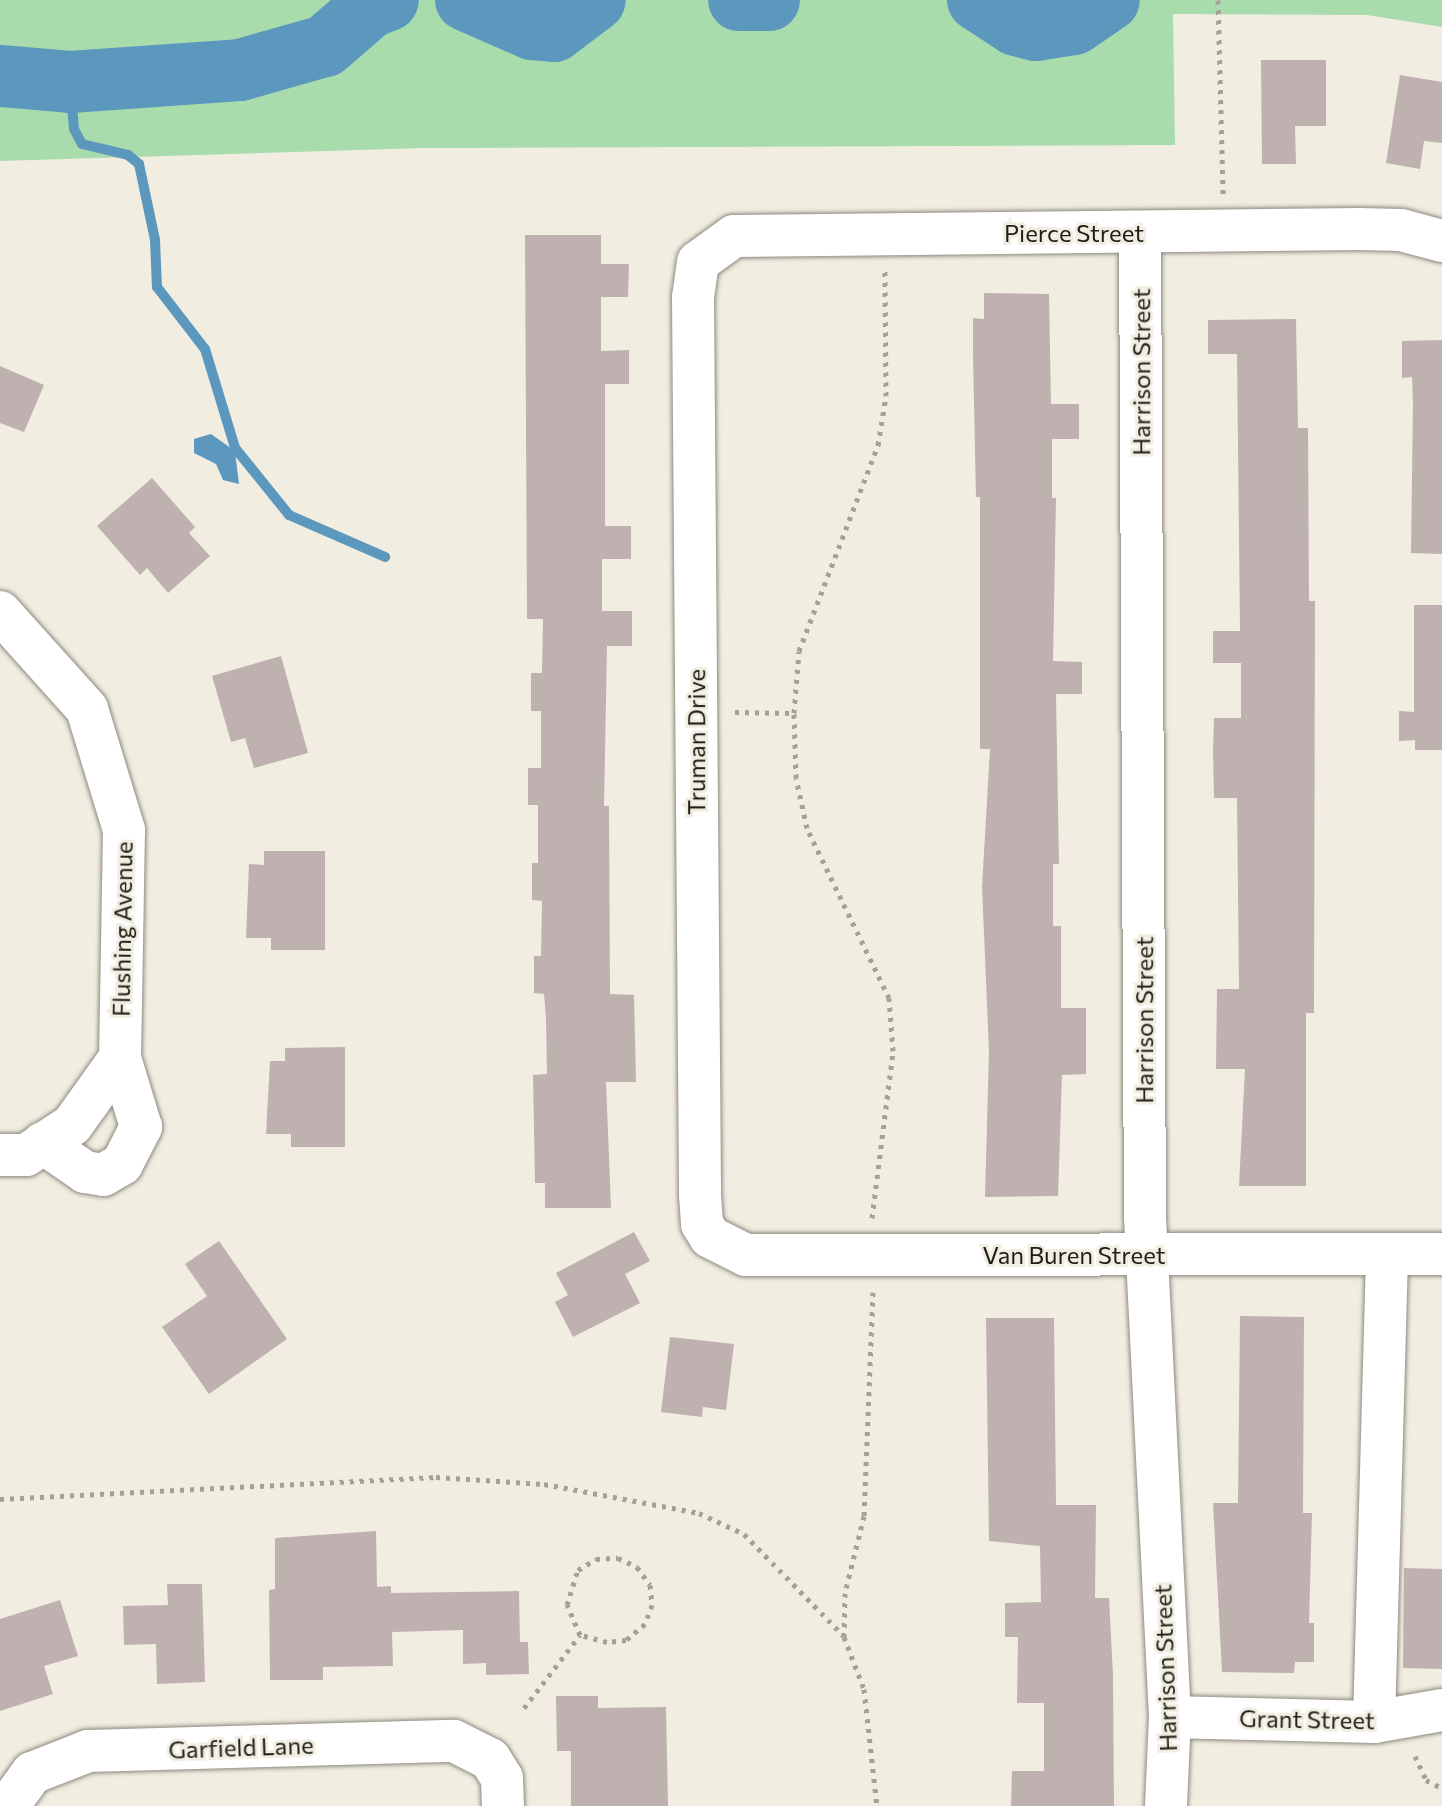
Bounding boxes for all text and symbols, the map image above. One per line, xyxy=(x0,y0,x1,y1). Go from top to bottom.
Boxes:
street label: Pierce Street xyxy=(1004,219,1144,247)
street label: Harrison Street xyxy=(1127,288,1155,456)
street label: Truman Drive xyxy=(682,669,710,815)
street label: Flushing Avenue xyxy=(106,841,138,1017)
street label: Harrison Street xyxy=(1130,936,1158,1104)
street label: Van Buren Street xyxy=(982,1241,1166,1269)
street label: Harrison Street xyxy=(1148,1584,1182,1752)
street label: Grant Street xyxy=(1239,1703,1375,1735)
street label: Garfield Lane xyxy=(168,1730,314,1764)

